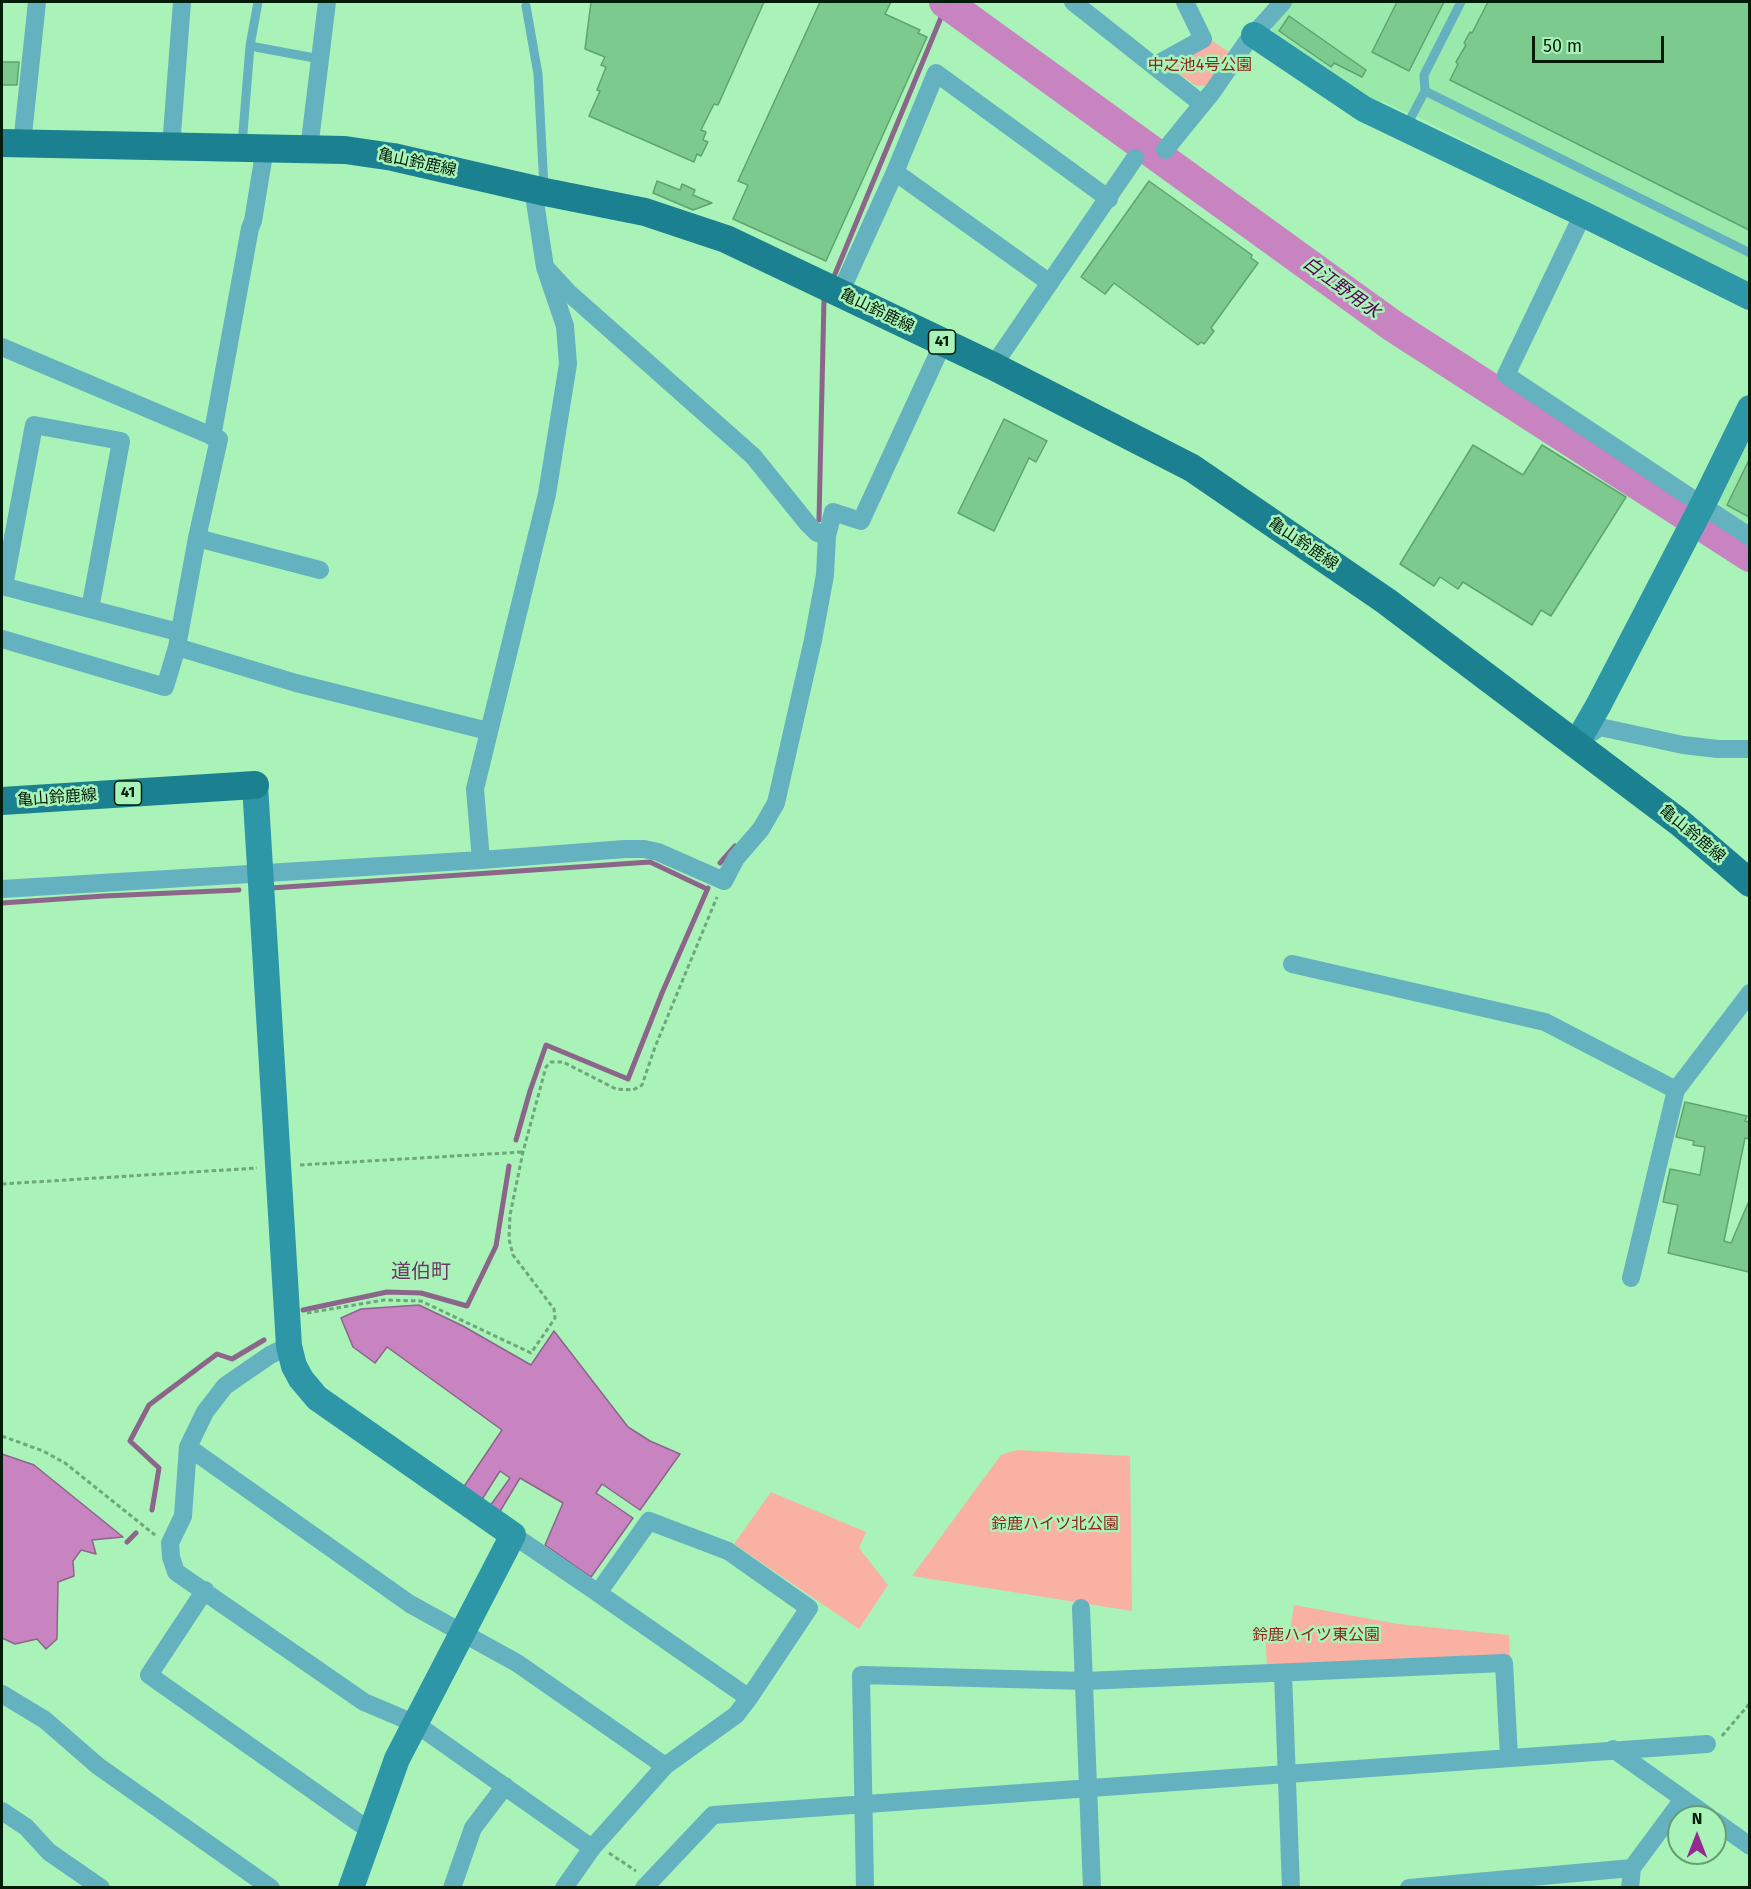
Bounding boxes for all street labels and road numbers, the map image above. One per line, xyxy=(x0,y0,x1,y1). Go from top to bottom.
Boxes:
street label: 亀山鈴鹿線 xyxy=(376,145,458,181)
street label: 亀山鈴鹿線 xyxy=(837,285,917,337)
road number: 41 xyxy=(928,330,956,354)
street label: 亀山鈴鹿線 xyxy=(1264,514,1342,574)
road number: 41 xyxy=(114,781,142,805)
street label: 亀山鈴鹿線 xyxy=(16,786,98,810)
street label: 亀山鈴鹿線 xyxy=(1655,801,1729,867)

